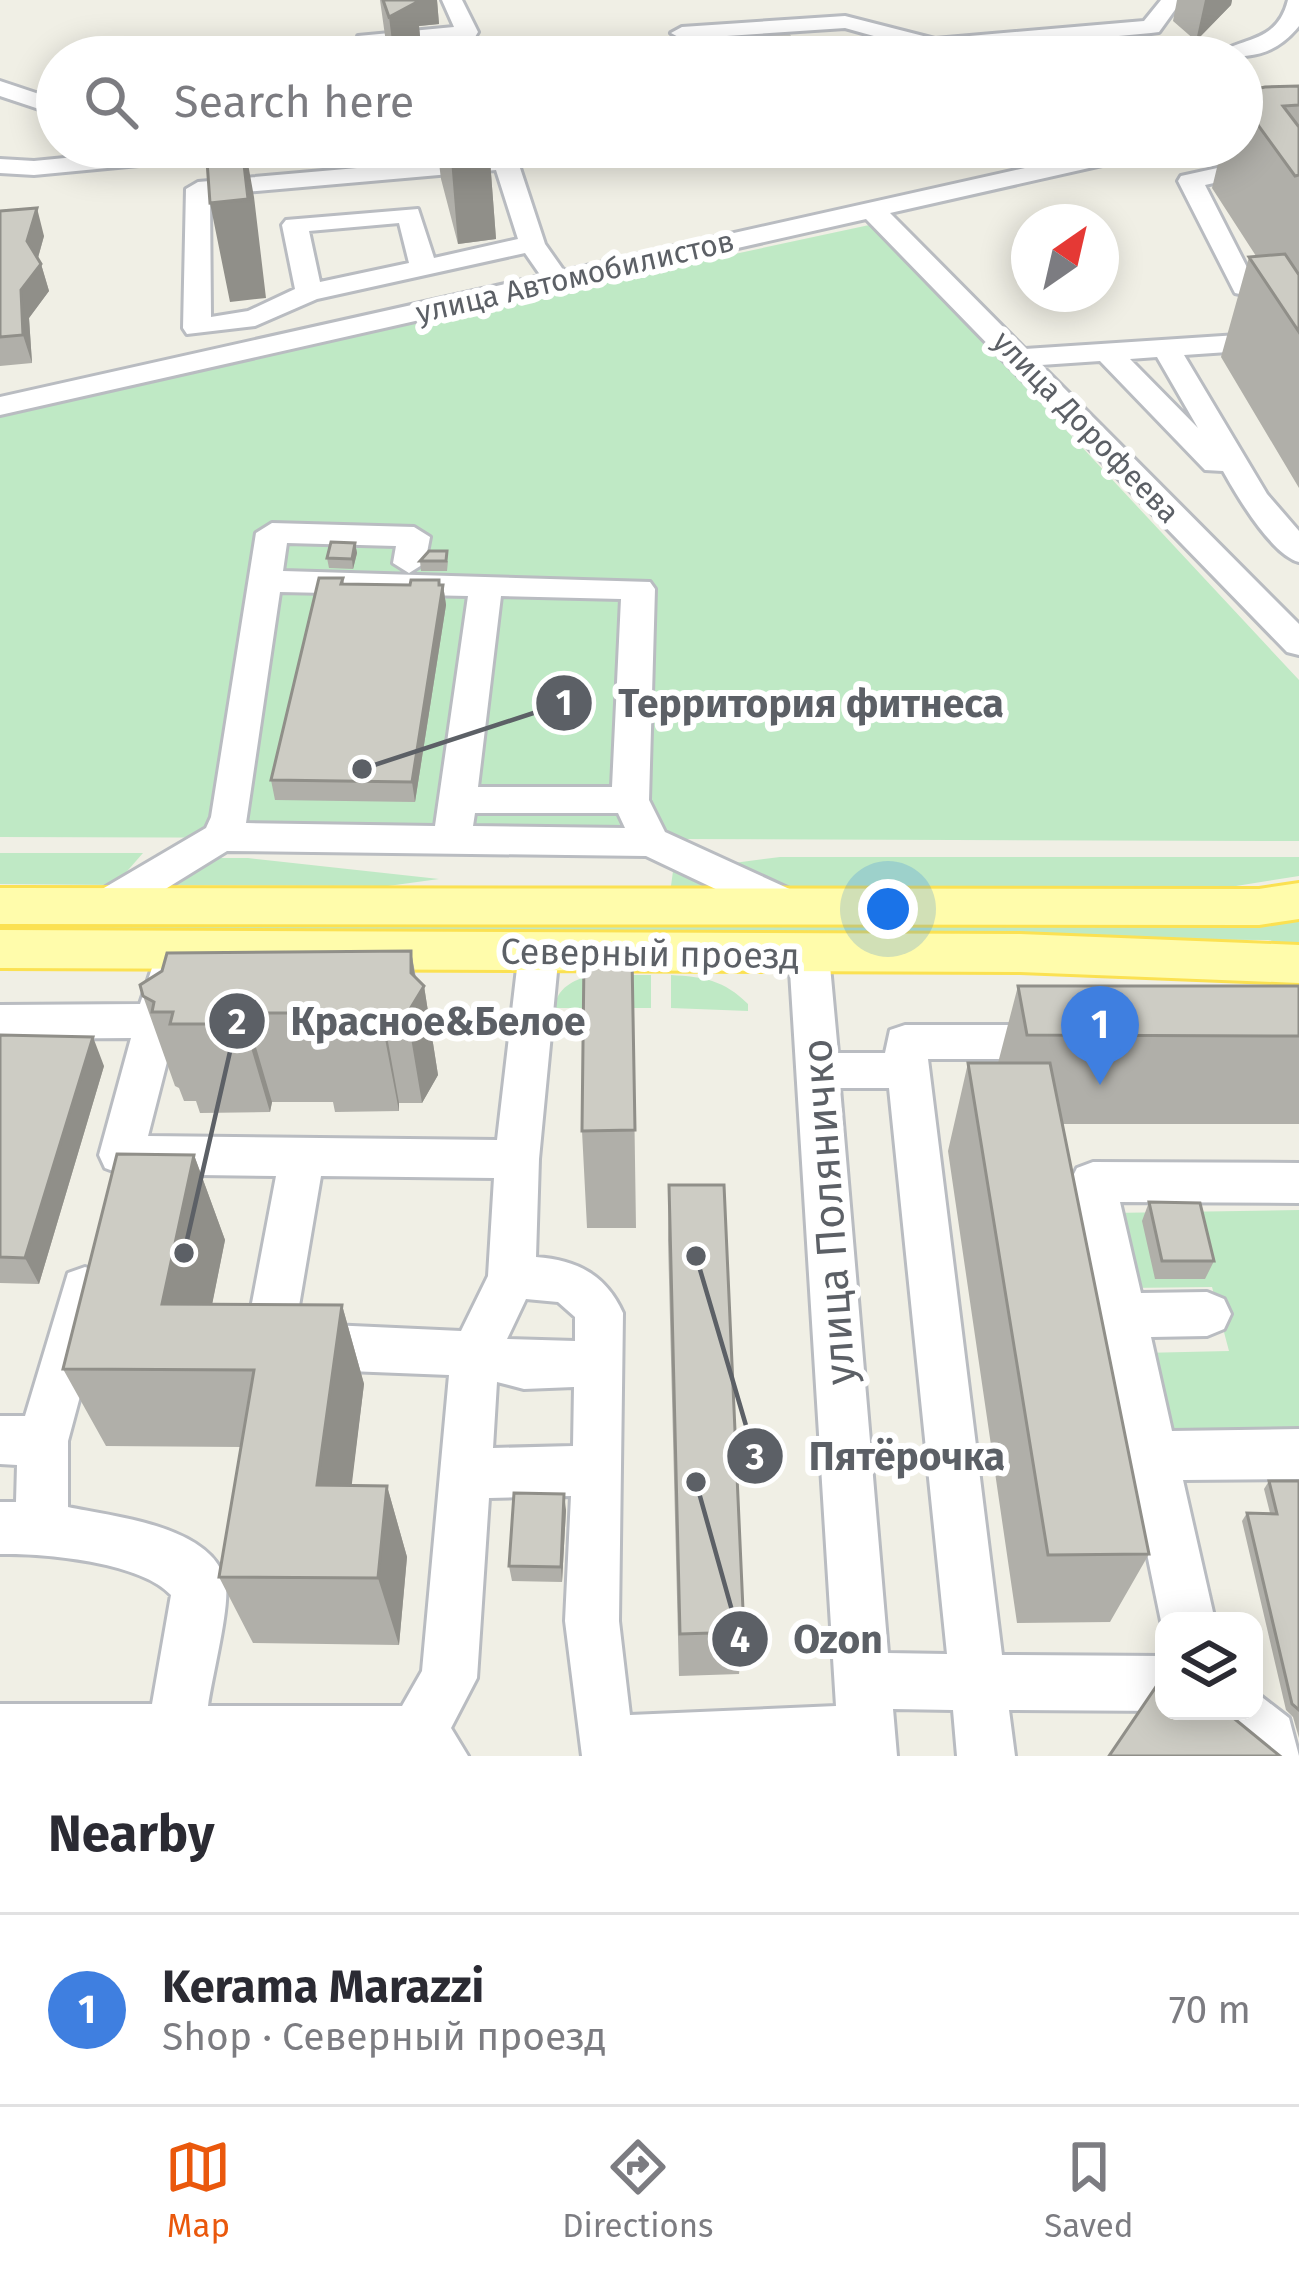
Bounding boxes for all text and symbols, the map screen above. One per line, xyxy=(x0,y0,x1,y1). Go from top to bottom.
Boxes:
search box xyxy=(36,36,1263,168)
icon: search xyxy=(78,69,144,135)
text: Search here xyxy=(174,75,414,129)
north arrow xyxy=(1011,204,1119,312)
street label: улица Автомобилистов xyxy=(413,223,737,331)
street label: улица Дорофеева xyxy=(985,324,1187,530)
callout: Территория фитнеса xyxy=(534,665,1027,740)
text: 1 xyxy=(556,681,572,725)
text: Территория фитнеса xyxy=(618,681,1004,727)
your location xyxy=(858,879,918,939)
street label: Северный проезд xyxy=(500,929,800,979)
callout: Красное&Белое xyxy=(207,984,610,1059)
pin: 1 xyxy=(1061,986,1139,1085)
text: Красное&Белое xyxy=(291,999,585,1045)
text: 2 xyxy=(228,1000,246,1044)
street label: улица Поляничко xyxy=(792,1037,866,1387)
callout: Пятёрочка xyxy=(725,1419,1029,1494)
text: Пятёрочка xyxy=(809,1434,1005,1480)
text: 3 xyxy=(745,1435,764,1479)
callout: Ozon xyxy=(710,1601,907,1676)
map controls xyxy=(1155,1612,1263,1720)
button: layers xyxy=(1155,1612,1263,1720)
text: Ozon xyxy=(793,1617,883,1663)
text: 4 xyxy=(730,1618,750,1662)
text: Nearby xyxy=(48,1803,214,1865)
text: Kerama Marazzi xyxy=(162,1960,484,2014)
text: 1 xyxy=(78,1987,96,2033)
text: 70 m xyxy=(1169,1987,1251,2033)
text: Shop · Северный проезд xyxy=(162,2014,606,2060)
tab: Map xyxy=(165,2134,231,2246)
tab: Directions xyxy=(562,2134,714,2246)
tab: Saved xyxy=(1044,2134,1134,2246)

